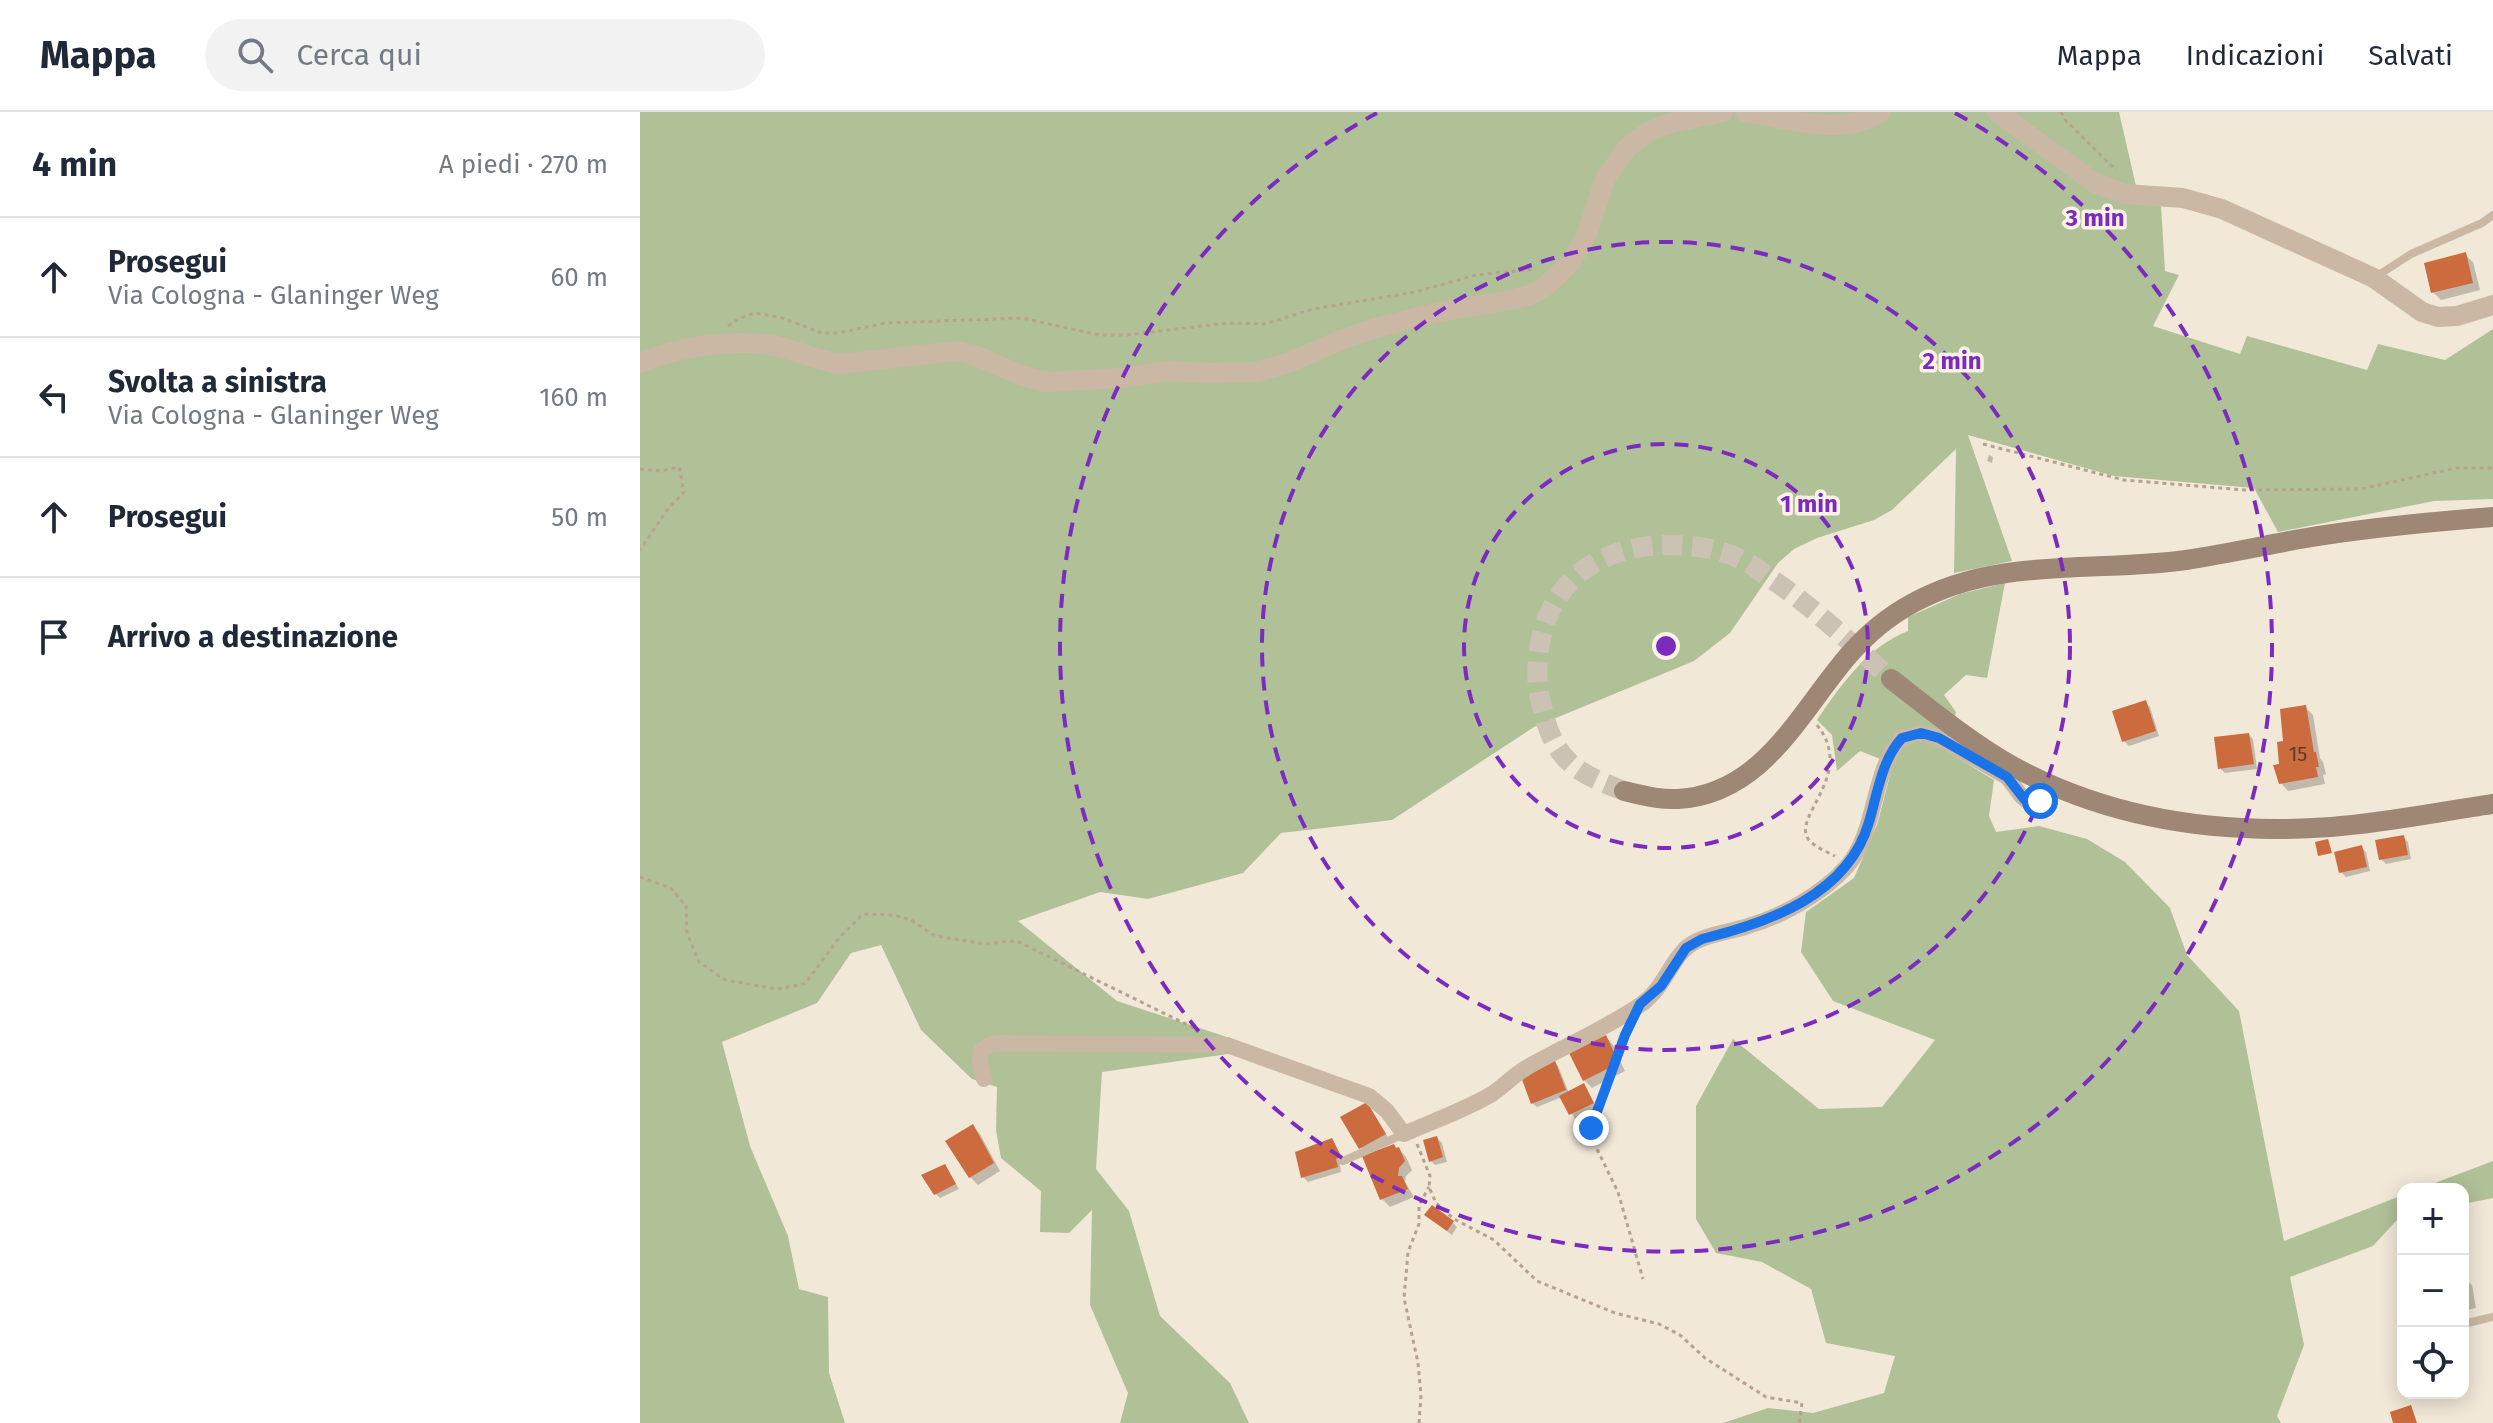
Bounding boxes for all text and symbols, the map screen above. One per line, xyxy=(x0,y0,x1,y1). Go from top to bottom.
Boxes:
search box xyxy=(205,19,765,91)
text: Mappa xyxy=(40,32,157,78)
icon: search xyxy=(233,33,277,77)
text: Cerca qui xyxy=(297,37,422,73)
text: Mappa xyxy=(2057,39,2142,72)
text: Indicazioni xyxy=(2186,39,2324,72)
text: Salvati xyxy=(2368,39,2453,72)
text: 4 min xyxy=(32,144,117,185)
text: A piedi · 270 m xyxy=(439,149,608,180)
text: 3 min xyxy=(2064,204,2125,232)
text: Prosegui xyxy=(108,244,227,280)
icon: ahead xyxy=(32,255,76,299)
text: 60 m xyxy=(550,262,608,293)
text: Via Cologna - Glaninger Weg xyxy=(108,280,439,311)
text: 2 min xyxy=(1923,347,1982,375)
text: Svolta a sinistra xyxy=(108,364,327,400)
icon: left xyxy=(32,375,76,419)
text: 160 m xyxy=(539,382,608,413)
text: Via Cologna - Glaninger Weg xyxy=(108,400,439,431)
text: 1 min xyxy=(1780,490,1838,518)
icon: ahead xyxy=(32,495,76,539)
text: Prosegui xyxy=(108,499,227,535)
text: 50 m xyxy=(551,502,608,533)
icon: arrive xyxy=(32,615,76,659)
text: Arrivo a destinazione xyxy=(108,619,398,655)
centre of rings xyxy=(1652,632,1680,660)
house number: 15 xyxy=(2289,742,2307,766)
route start xyxy=(2022,783,2058,819)
route end xyxy=(1573,1110,1609,1146)
map controls xyxy=(2397,1183,2469,1399)
button: + xyxy=(2397,1183,2469,1255)
button: − xyxy=(2397,1255,2469,1327)
button: locate xyxy=(2397,1327,2469,1399)

